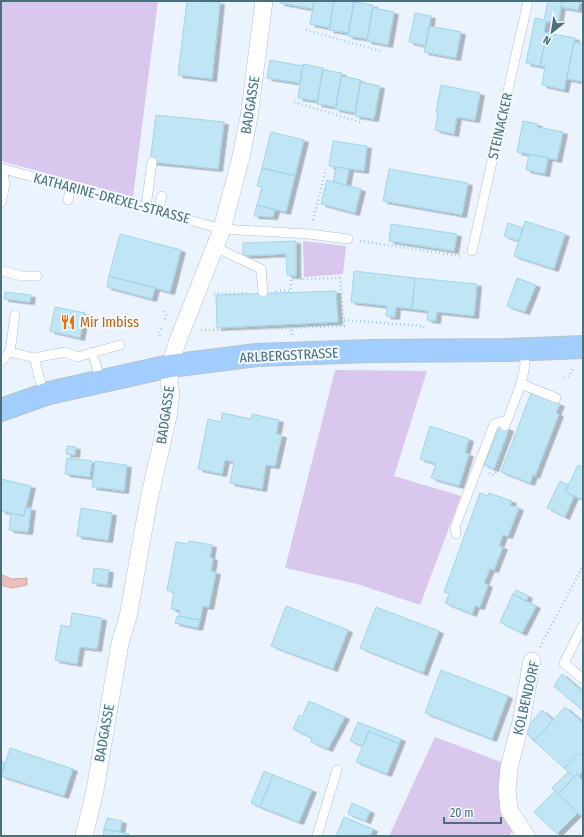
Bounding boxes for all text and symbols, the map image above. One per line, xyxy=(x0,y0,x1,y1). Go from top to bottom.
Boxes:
north arrow xyxy=(532,12,572,52)
text: N xyxy=(541,33,553,48)
street label: BADGASSE xyxy=(238,74,264,135)
street label: STEINACKER xyxy=(485,91,516,161)
street label: KATHARINE-DREXEL-STRASSE xyxy=(32,169,192,228)
restaurant icon: Mir Imbiss xyxy=(59,313,77,331)
place label: Mir Imbiss xyxy=(80,314,139,331)
street label: ARLBERGSTRASSE xyxy=(239,344,340,367)
street label: BADGASSE xyxy=(153,384,178,445)
street label: KOLBENDORF xyxy=(510,659,543,737)
street label: BADGASSE xyxy=(91,702,118,763)
scale bar xyxy=(444,799,501,825)
text: 20 m xyxy=(450,806,474,820)

